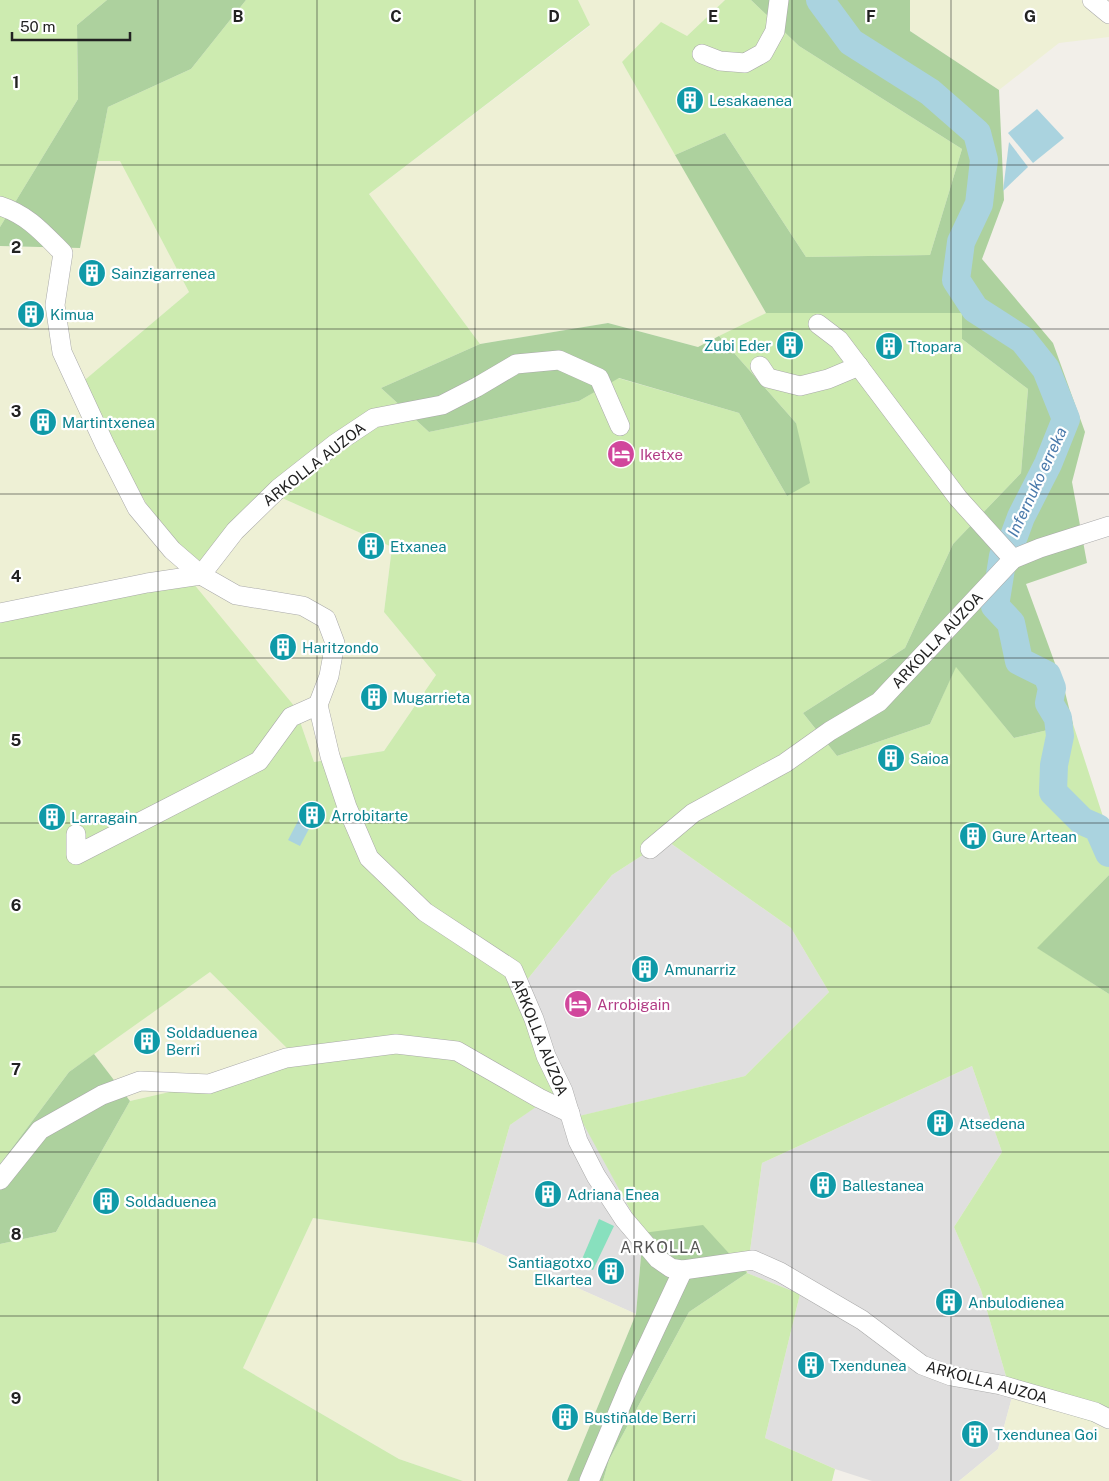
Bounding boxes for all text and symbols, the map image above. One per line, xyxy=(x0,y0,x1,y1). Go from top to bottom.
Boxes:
text: B xyxy=(233,7,244,26)
text: C xyxy=(390,7,402,26)
text: D xyxy=(548,7,560,26)
text: E xyxy=(708,7,718,26)
text: F xyxy=(866,7,876,26)
text: G xyxy=(1024,7,1036,26)
scale bar xyxy=(12,10,130,42)
text: 50 m xyxy=(20,18,55,35)
text: 1 xyxy=(13,73,19,92)
building icon: Lesakaenea xyxy=(675,85,705,115)
place label: Lesakaenea xyxy=(709,92,792,109)
text: 2 xyxy=(11,238,21,257)
building icon: Sainzigarrenea xyxy=(77,258,107,288)
place label: Sainzigarrenea xyxy=(111,265,216,282)
building icon: Kimua xyxy=(16,299,46,329)
place label: Kimua xyxy=(50,306,94,323)
building icon: Zubi Eder xyxy=(775,330,805,360)
building icon: Ttopara xyxy=(874,331,904,361)
place label: Zubi Eder xyxy=(704,337,771,354)
place label: Ttopara xyxy=(908,338,962,355)
text: 3 xyxy=(11,402,21,421)
building icon: Martintxenea xyxy=(28,407,58,437)
place label: Martintxenea xyxy=(62,414,155,431)
street label: ARKOLLA AUZOA xyxy=(259,419,369,509)
water label: Infernuko erreka xyxy=(1003,424,1071,540)
hotel icon: Iketxe xyxy=(606,439,636,469)
place label: Iketxe xyxy=(640,446,683,463)
building icon: Etxanea xyxy=(356,531,386,561)
place label: Etxanea xyxy=(390,538,447,555)
text: 4 xyxy=(11,567,22,586)
street label: ARKOLLA AUZOA xyxy=(888,588,986,692)
building icon: Haritzondo xyxy=(268,632,298,662)
place label: Haritzondo xyxy=(302,639,379,656)
building icon: Mugarrieta xyxy=(359,682,389,712)
place label: Mugarrieta xyxy=(393,689,470,706)
text: 5 xyxy=(11,731,22,750)
building icon: Saioa xyxy=(876,743,906,773)
place label: Saioa xyxy=(910,750,949,767)
building icon: Arrobitarte xyxy=(297,800,327,830)
building icon: Larragain xyxy=(37,802,67,832)
place label: Arrobitarte xyxy=(331,807,408,824)
place label: Larragain xyxy=(71,809,137,826)
building icon: Gure Artean xyxy=(958,821,988,851)
place label: Gure Artean xyxy=(992,828,1077,845)
text: 6 xyxy=(11,896,21,915)
building icon: Amunarriz xyxy=(630,954,660,984)
place label: Amunarriz xyxy=(664,961,736,978)
street label: ARKOLLA AUZOA xyxy=(509,976,571,1099)
hotel icon: Arrobigain xyxy=(563,989,593,1019)
place label: Arrobigain xyxy=(597,996,670,1013)
place label: Soldaduenea Berri xyxy=(166,1024,257,1058)
building icon: Soldaduenea Berri xyxy=(132,1026,162,1056)
text: 7 xyxy=(11,1060,21,1079)
building icon: Atsedena xyxy=(925,1108,955,1138)
place label: Atsedena xyxy=(959,1115,1025,1132)
building icon: Ballestanea xyxy=(808,1170,838,1200)
place label: Ballestanea xyxy=(842,1177,924,1194)
building icon: Adriana Enea xyxy=(533,1179,563,1209)
building icon: Soldaduenea xyxy=(91,1186,121,1216)
place label: Adriana Enea xyxy=(567,1186,659,1203)
place label: Soldaduenea xyxy=(125,1193,216,1210)
text: 8 xyxy=(11,1225,22,1244)
district label: ARKOLLA xyxy=(620,1238,702,1257)
place label: Santiagotxo Elkartea xyxy=(508,1254,592,1288)
building icon: Santiagotxo Elkartea xyxy=(596,1256,626,1286)
building icon: Anbulodienea xyxy=(934,1287,964,1317)
place label: Anbulodienea xyxy=(968,1294,1064,1311)
building icon: Txendunea xyxy=(796,1350,826,1380)
place label: Txendunea xyxy=(830,1357,907,1374)
street label: ARKOLLA AUZOA xyxy=(924,1358,1050,1407)
text: 9 xyxy=(11,1389,21,1408)
building icon: Bustiñalde Berri xyxy=(550,1402,580,1432)
place label: Bustiñalde Berri xyxy=(584,1409,696,1426)
building icon: Txendunea Goi xyxy=(960,1419,990,1449)
place label: Txendunea Goi xyxy=(994,1426,1097,1443)

